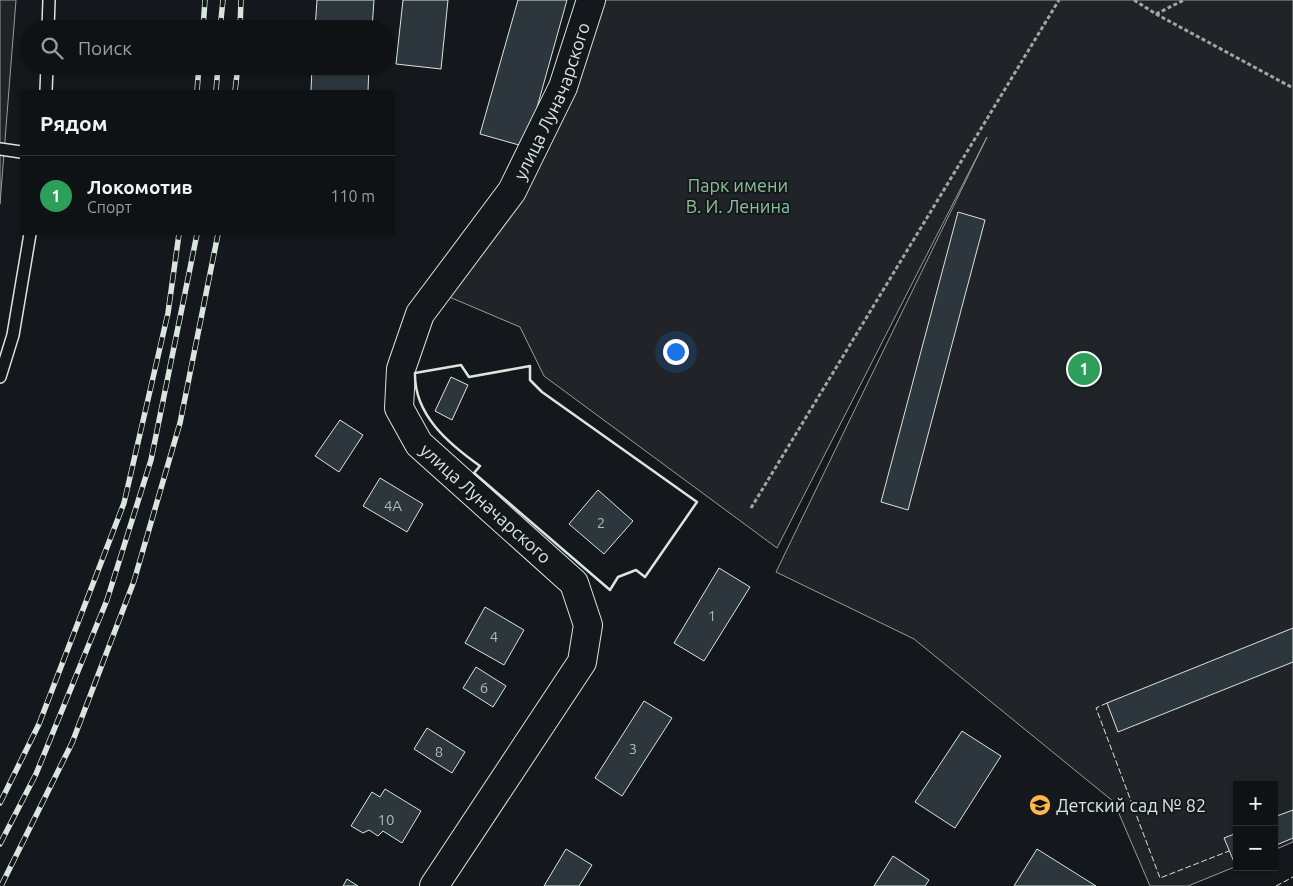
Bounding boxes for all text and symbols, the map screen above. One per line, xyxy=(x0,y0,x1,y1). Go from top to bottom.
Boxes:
search box xyxy=(20,20,395,75)
street label: улица Луначарского xyxy=(509,20,593,183)
icon: search xyxy=(38,34,66,62)
text: Поиск xyxy=(78,37,132,59)
text: Рядом xyxy=(40,111,108,135)
park label: Парк имени В. И. Ленина xyxy=(686,175,790,216)
text: Локомотив xyxy=(87,176,193,198)
text: 1 xyxy=(51,187,61,205)
text: 110 m xyxy=(330,187,375,205)
text: Спорт xyxy=(87,198,132,216)
your location xyxy=(663,339,689,365)
pin: 1 xyxy=(1068,350,1100,388)
street label: улица Луначарского xyxy=(416,439,556,567)
house number: 4А xyxy=(384,497,402,514)
house number: 2 xyxy=(597,514,605,531)
house number: 1 xyxy=(708,607,716,624)
house number: 4 xyxy=(490,628,498,645)
house number: 6 xyxy=(480,679,488,696)
house number: 3 xyxy=(629,740,637,757)
house number: 8 xyxy=(435,743,443,760)
map controls xyxy=(1233,781,1278,871)
button: + xyxy=(1233,781,1278,826)
school or university icon: Детский сад № 82 xyxy=(1028,793,1052,817)
place label: Детский сад № 82 xyxy=(1056,795,1206,815)
house number: 10 xyxy=(378,811,394,828)
button: − xyxy=(1233,826,1278,871)

